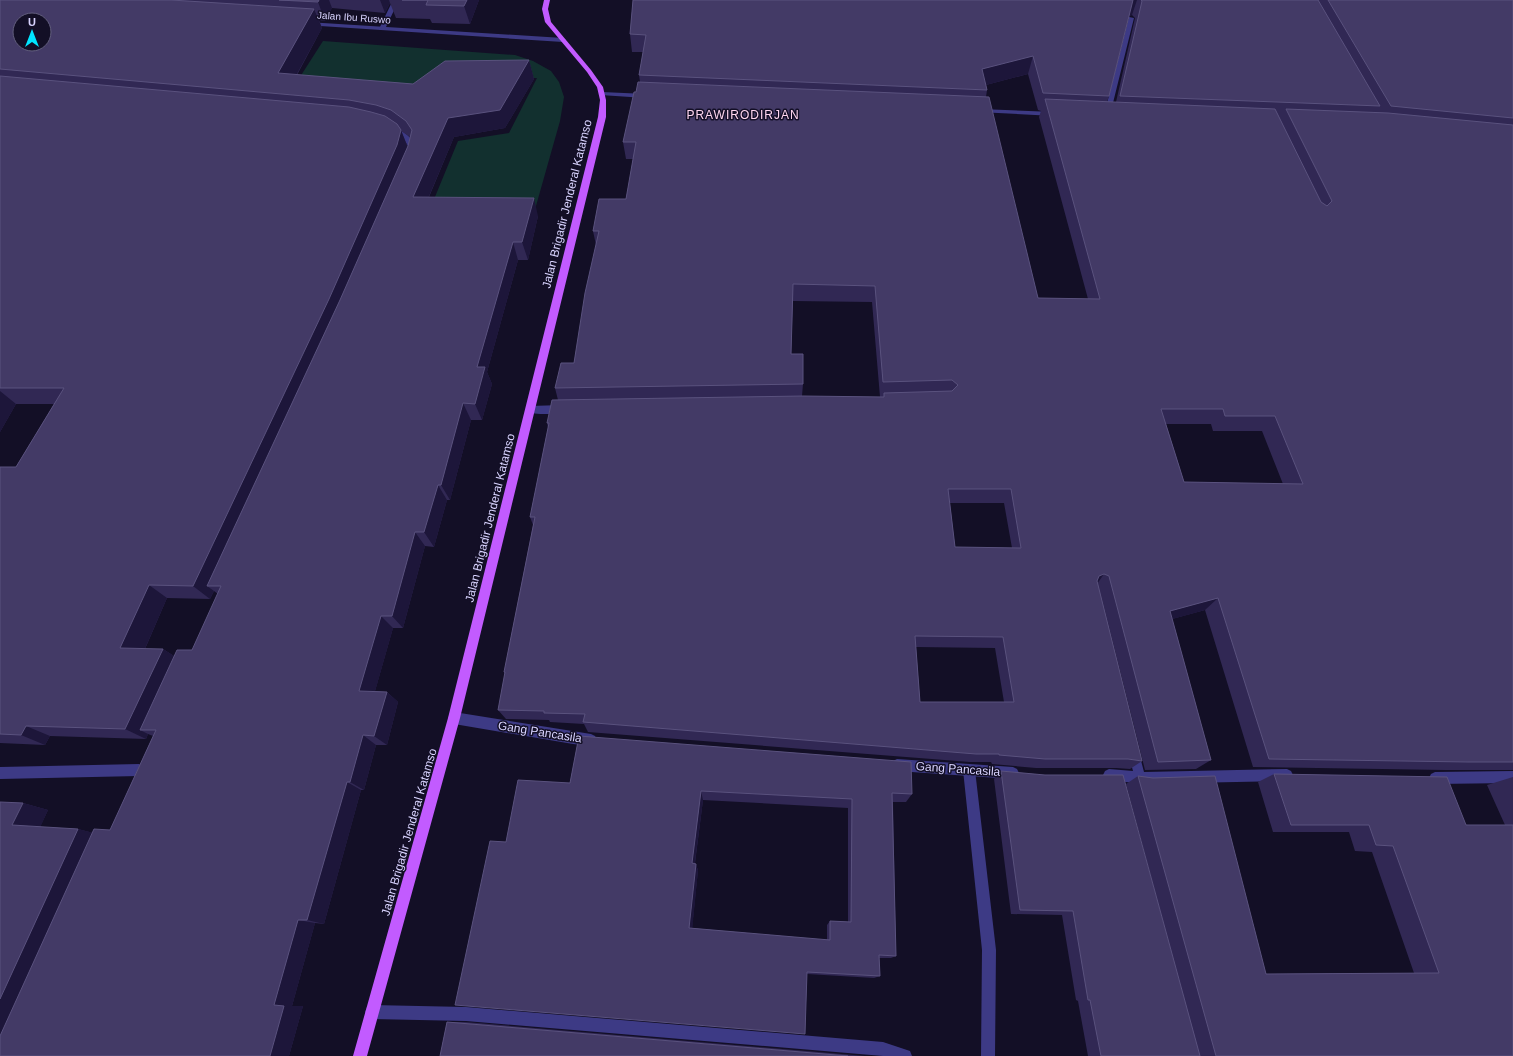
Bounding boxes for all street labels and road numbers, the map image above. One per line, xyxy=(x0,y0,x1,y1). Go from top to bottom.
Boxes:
street label: Jalan Ibu Ruswo xyxy=(317,9,392,26)
street label: Jalan Brigadir Jenderal Katamso xyxy=(539,118,595,290)
street label: Jalan Brigadir Jenderal Katamso xyxy=(462,432,518,604)
street label: Gang Pancasila xyxy=(497,718,583,746)
street label: Jalan Brigadir Jenderal Katamso xyxy=(378,746,440,917)
street label: Gang Pancasila xyxy=(915,759,1001,779)

